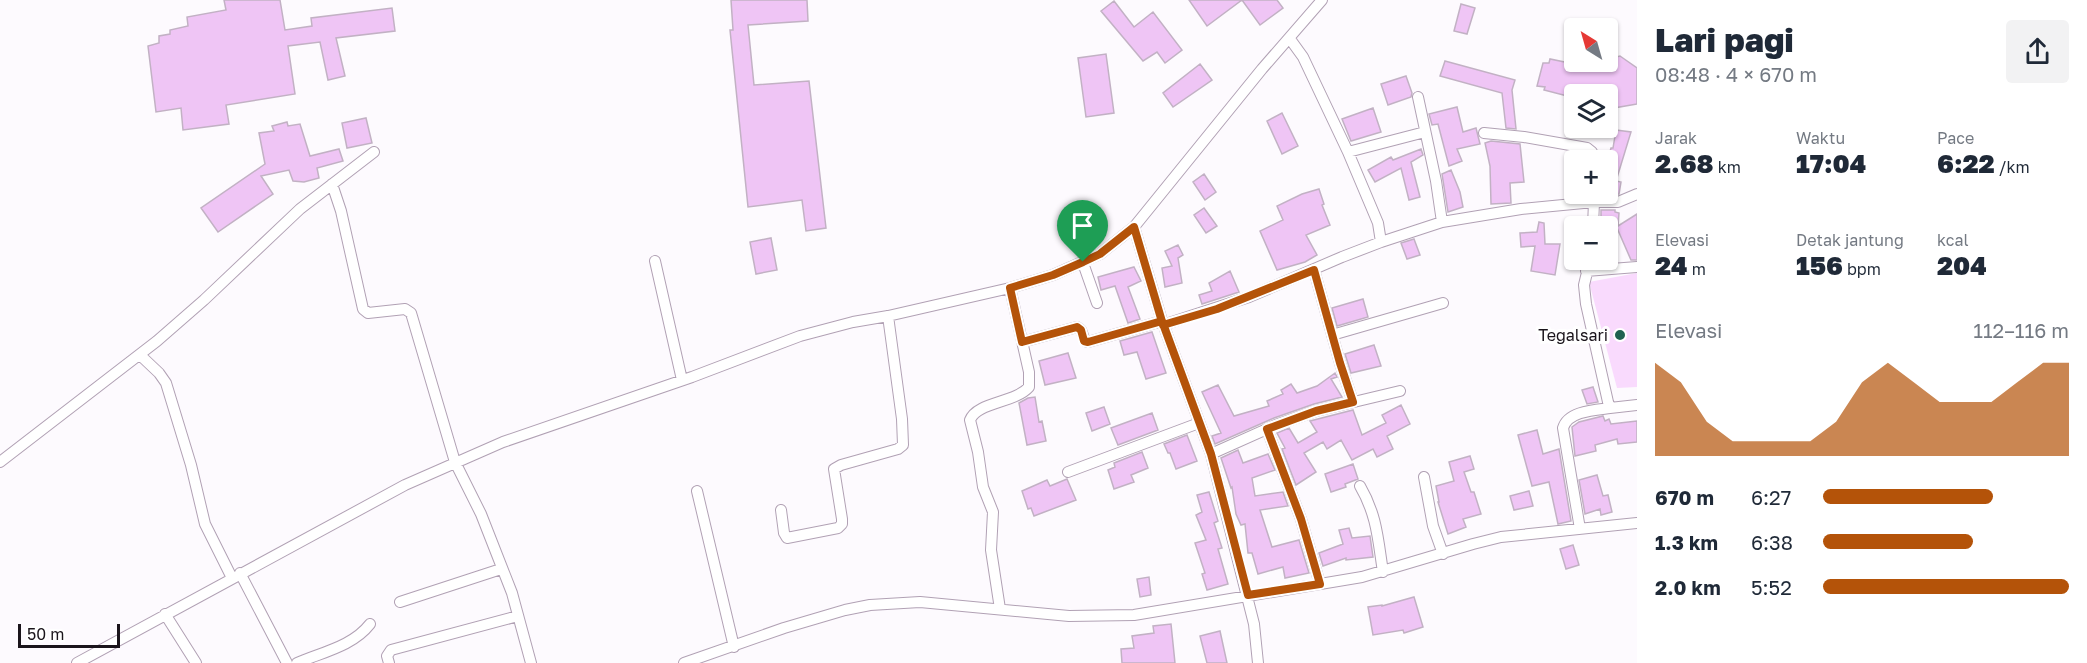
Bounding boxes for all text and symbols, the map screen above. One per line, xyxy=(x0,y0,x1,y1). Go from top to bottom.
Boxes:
north arrow xyxy=(1564,18,1618,72)
map controls xyxy=(1564,18,1618,270)
text: Lari pagi xyxy=(1655,20,1794,59)
button: share xyxy=(2006,20,2069,83)
text: 08:48 · 4 × 670 m xyxy=(1655,62,1817,86)
button: layers xyxy=(1564,84,1618,138)
text: Jarak xyxy=(1655,128,1697,148)
text: Waktu xyxy=(1796,128,1845,148)
text: Pace xyxy=(1937,128,1974,148)
text: 2.68 xyxy=(1655,148,1714,179)
text: 17:04 xyxy=(1796,148,1866,179)
text: 6:22 xyxy=(1937,148,1995,179)
button: + xyxy=(1564,150,1618,204)
text: km xyxy=(1714,157,1741,177)
text: /km xyxy=(1995,157,2030,177)
pin xyxy=(1057,200,1108,262)
icon: arrive xyxy=(1066,209,1099,242)
button: − xyxy=(1564,216,1618,270)
text: Elevasi xyxy=(1655,230,1709,250)
text: Detak jantung xyxy=(1796,230,1904,250)
text: kcal xyxy=(1937,230,1969,250)
text: 24 xyxy=(1655,250,1688,281)
text: 156 xyxy=(1796,250,1843,281)
text: 204 xyxy=(1937,250,1987,281)
text: m xyxy=(1688,259,1706,279)
text: bpm xyxy=(1843,259,1881,279)
text: Elevasi xyxy=(1655,318,1722,342)
text: 112–116 m xyxy=(1973,318,2069,342)
place label: Tegalsari xyxy=(1538,325,1608,345)
marker: Tegalsari xyxy=(1613,328,1627,342)
text: 670 m xyxy=(1655,485,1714,509)
text: 6:27 xyxy=(1751,485,1791,509)
text: 1.3 km xyxy=(1655,530,1718,554)
text: 6:38 xyxy=(1751,530,1793,554)
text: 2.0 km xyxy=(1655,575,1721,599)
text: 5:52 xyxy=(1751,575,1792,599)
scale bar xyxy=(18,621,120,648)
text: 50 m xyxy=(27,624,64,644)

